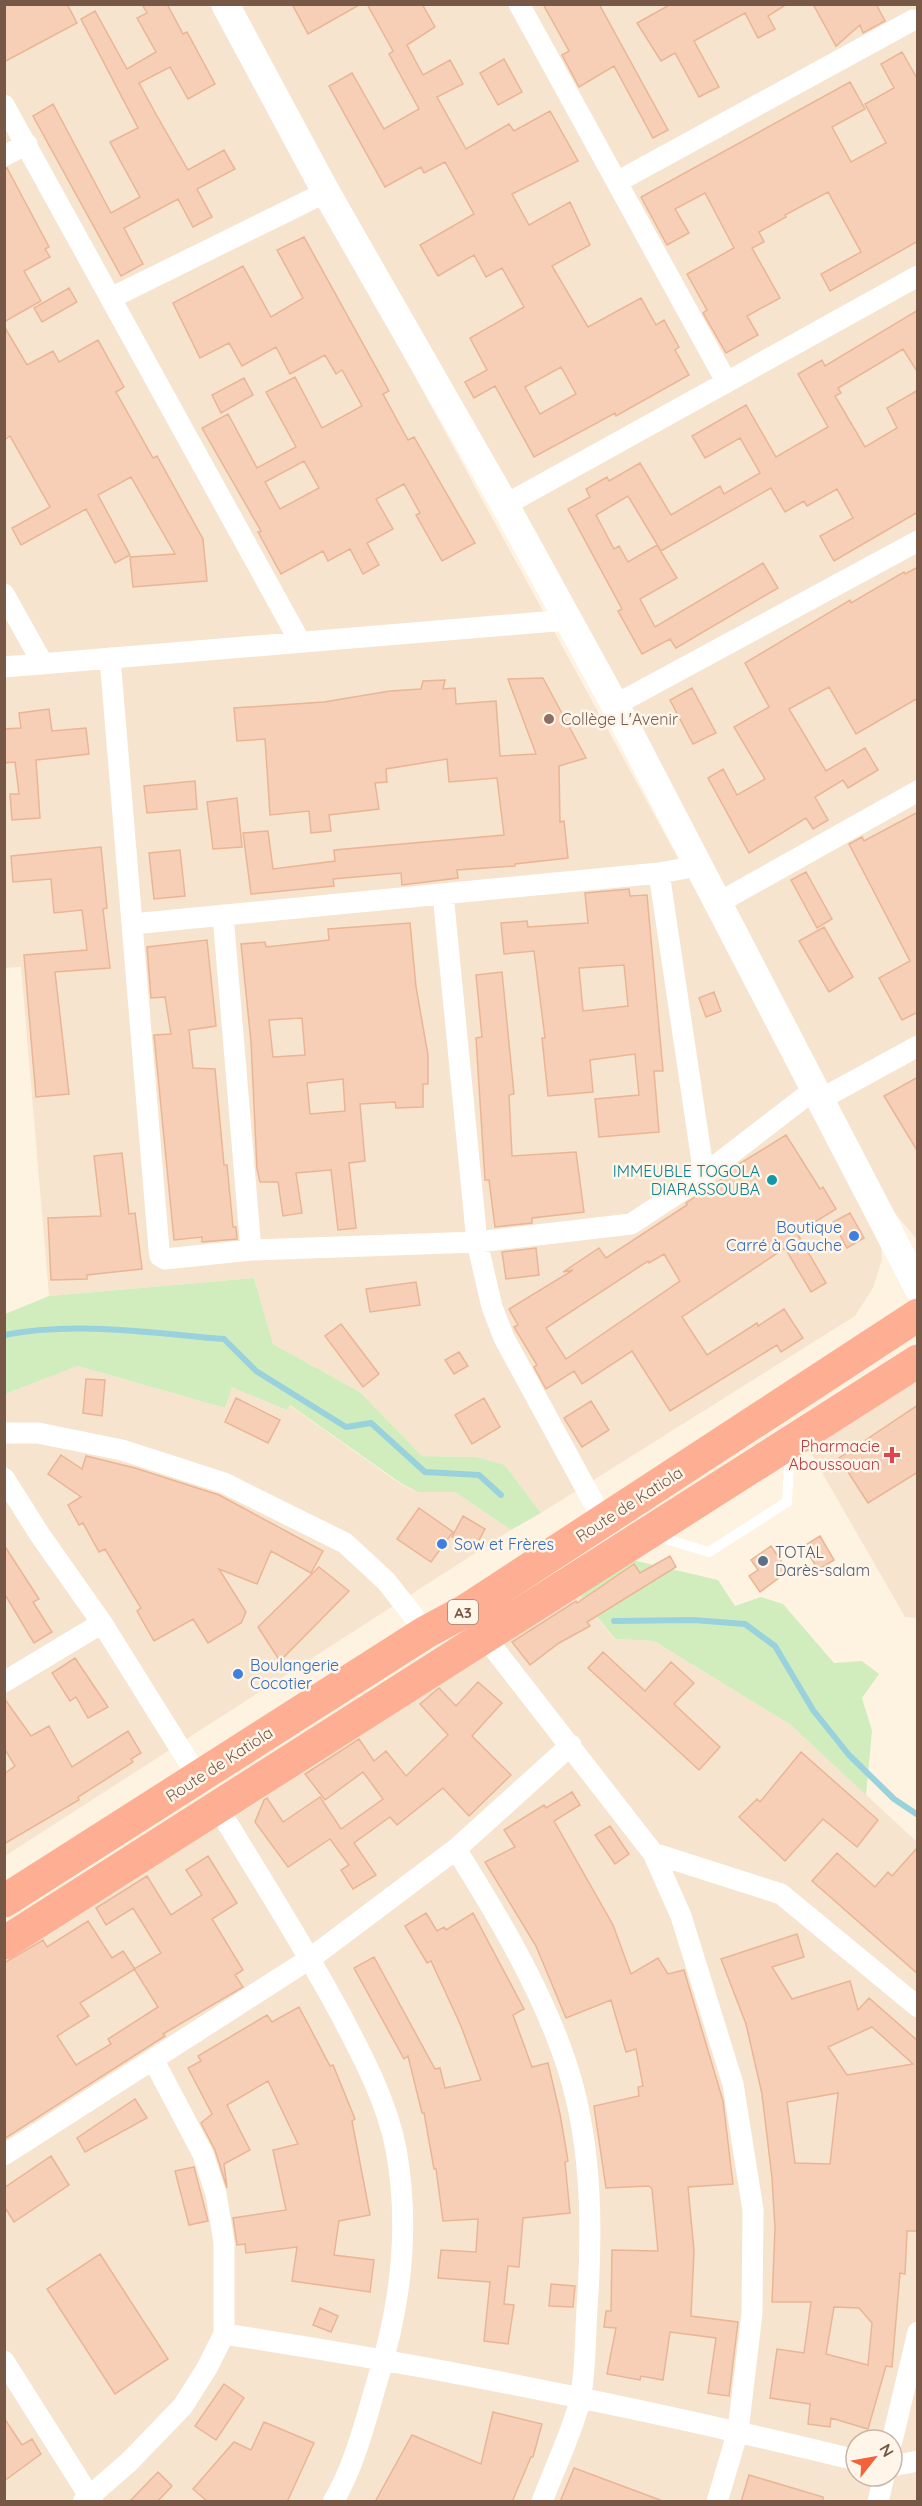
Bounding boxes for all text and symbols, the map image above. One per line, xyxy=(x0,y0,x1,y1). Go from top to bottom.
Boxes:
place label: Collège L'Avenir xyxy=(561,709,678,729)
marker: Collège L'Avenir xyxy=(542,712,556,726)
place label: IMMEUBLE TOGOLA DIARASSOUBA xyxy=(613,1161,760,1199)
marker: IMMEUBLE TOGOLA DIARASSOUBA xyxy=(765,1173,779,1187)
place label: Boutique Carré à Gauche xyxy=(726,1217,842,1255)
marker: Boutique Carré à Gauche xyxy=(847,1229,861,1243)
place label: Pharmacie Aboussouan xyxy=(788,1436,880,1474)
marker: Pharmacie Aboussouan xyxy=(885,1448,899,1462)
street label: Route de Katiola xyxy=(572,1462,686,1546)
place label: Sow et Frères xyxy=(454,1534,554,1554)
marker: Sow et Frères xyxy=(435,1537,449,1551)
place label: TOTAL Darès-salam xyxy=(775,1542,870,1580)
marker: TOTAL Darès-salam xyxy=(756,1554,770,1568)
road number: A3 xyxy=(448,1600,478,1624)
place label: Boulangerie Cocotier xyxy=(250,1655,339,1693)
marker: Boulangerie Cocotier xyxy=(231,1667,245,1681)
street label: Route de Katiola xyxy=(162,1722,276,1806)
north arrow xyxy=(844,2428,904,2488)
text: N xyxy=(875,2440,898,2460)

